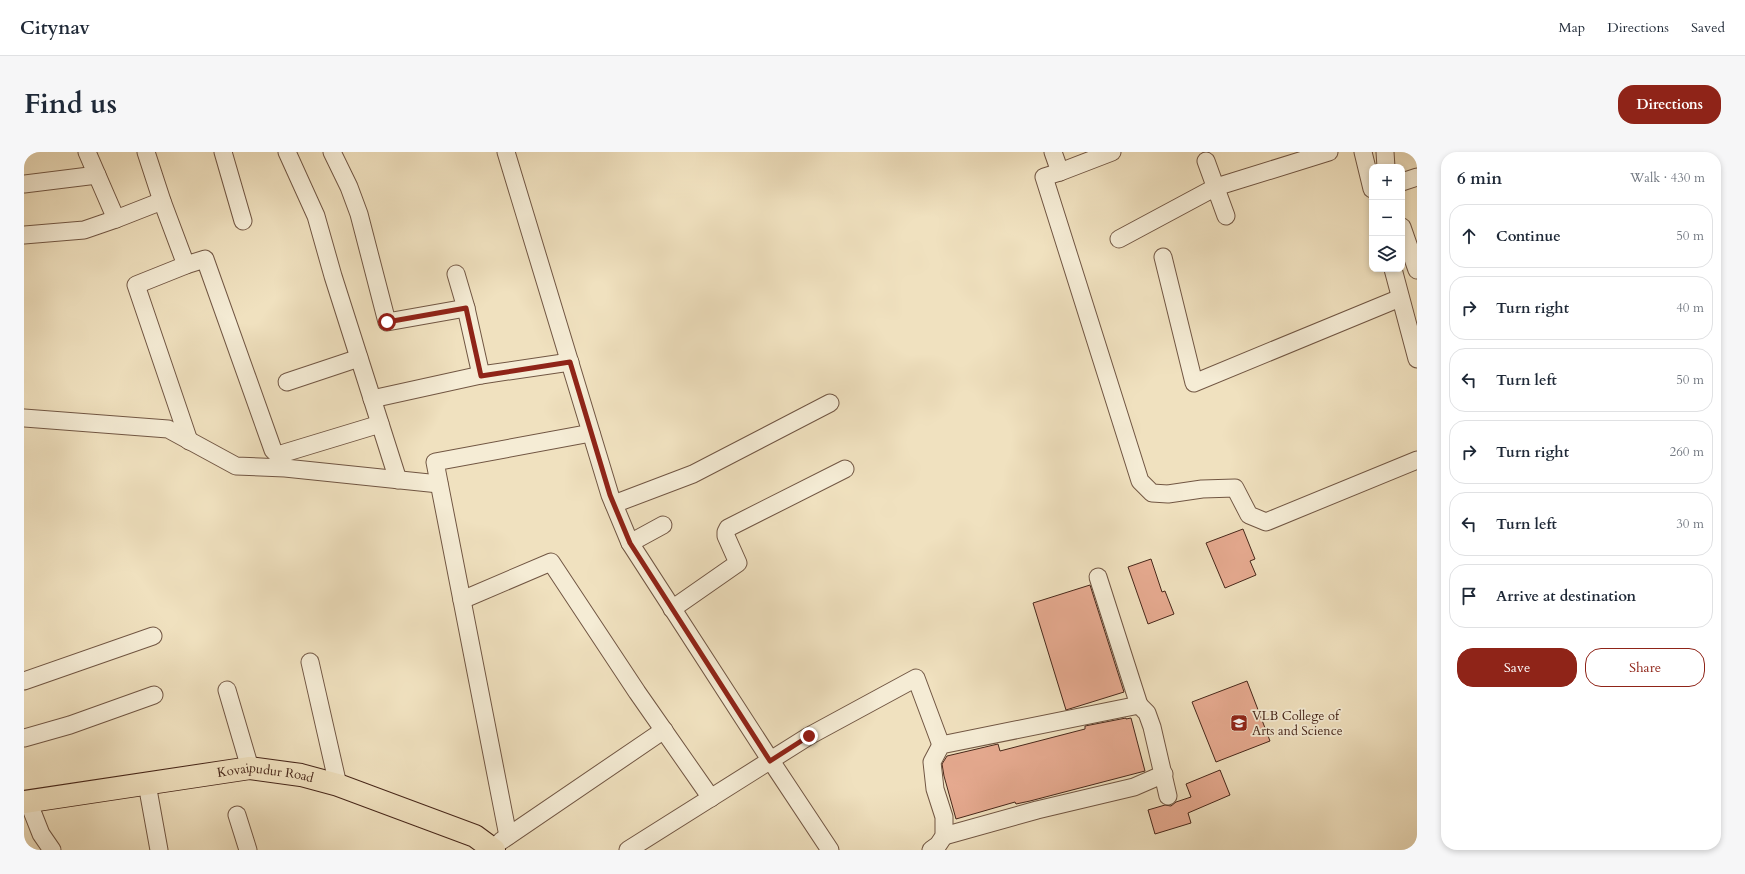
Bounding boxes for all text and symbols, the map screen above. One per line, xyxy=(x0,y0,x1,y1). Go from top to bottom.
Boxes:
text: Citynav xyxy=(20,15,90,41)
text: Map xyxy=(1559,18,1585,37)
text: Directions xyxy=(1607,18,1669,37)
text: Saved xyxy=(1691,18,1725,37)
text: Find us xyxy=(24,85,117,123)
button: Directions xyxy=(1618,85,1721,124)
map controls xyxy=(1369,164,1405,272)
button: + xyxy=(1369,164,1405,200)
text: 6 min xyxy=(1457,167,1502,190)
text: Walk · 430 m xyxy=(1630,169,1705,187)
button: − xyxy=(1369,200,1405,236)
icon: ahead xyxy=(1458,225,1480,247)
text: Continue xyxy=(1496,226,1561,246)
text: 50 m xyxy=(1676,227,1704,245)
button: layers xyxy=(1369,236,1405,272)
icon: right xyxy=(1458,297,1480,319)
text: Turn right xyxy=(1496,298,1569,318)
text: 40 m xyxy=(1676,299,1704,317)
route start xyxy=(378,313,396,331)
icon: left xyxy=(1458,369,1480,391)
text: Turn left xyxy=(1496,370,1557,390)
text: 50 m xyxy=(1676,371,1704,389)
icon: right xyxy=(1458,441,1480,463)
text: Turn right xyxy=(1496,442,1569,462)
text: 260 m xyxy=(1670,443,1704,461)
icon: left xyxy=(1458,513,1480,535)
text: Turn left xyxy=(1496,514,1557,534)
text: 30 m xyxy=(1676,515,1704,533)
icon: arrive xyxy=(1458,585,1480,607)
text: Arrive at destination xyxy=(1496,586,1636,606)
button: Save xyxy=(1457,648,1577,687)
button: Share xyxy=(1585,648,1705,687)
place label: VLB College of Arts and Science xyxy=(1252,707,1343,740)
school or university icon: VLB College of Arts and Science xyxy=(1229,713,1249,733)
route end xyxy=(800,727,818,745)
street label: Kovaipudur Road xyxy=(216,759,316,787)

